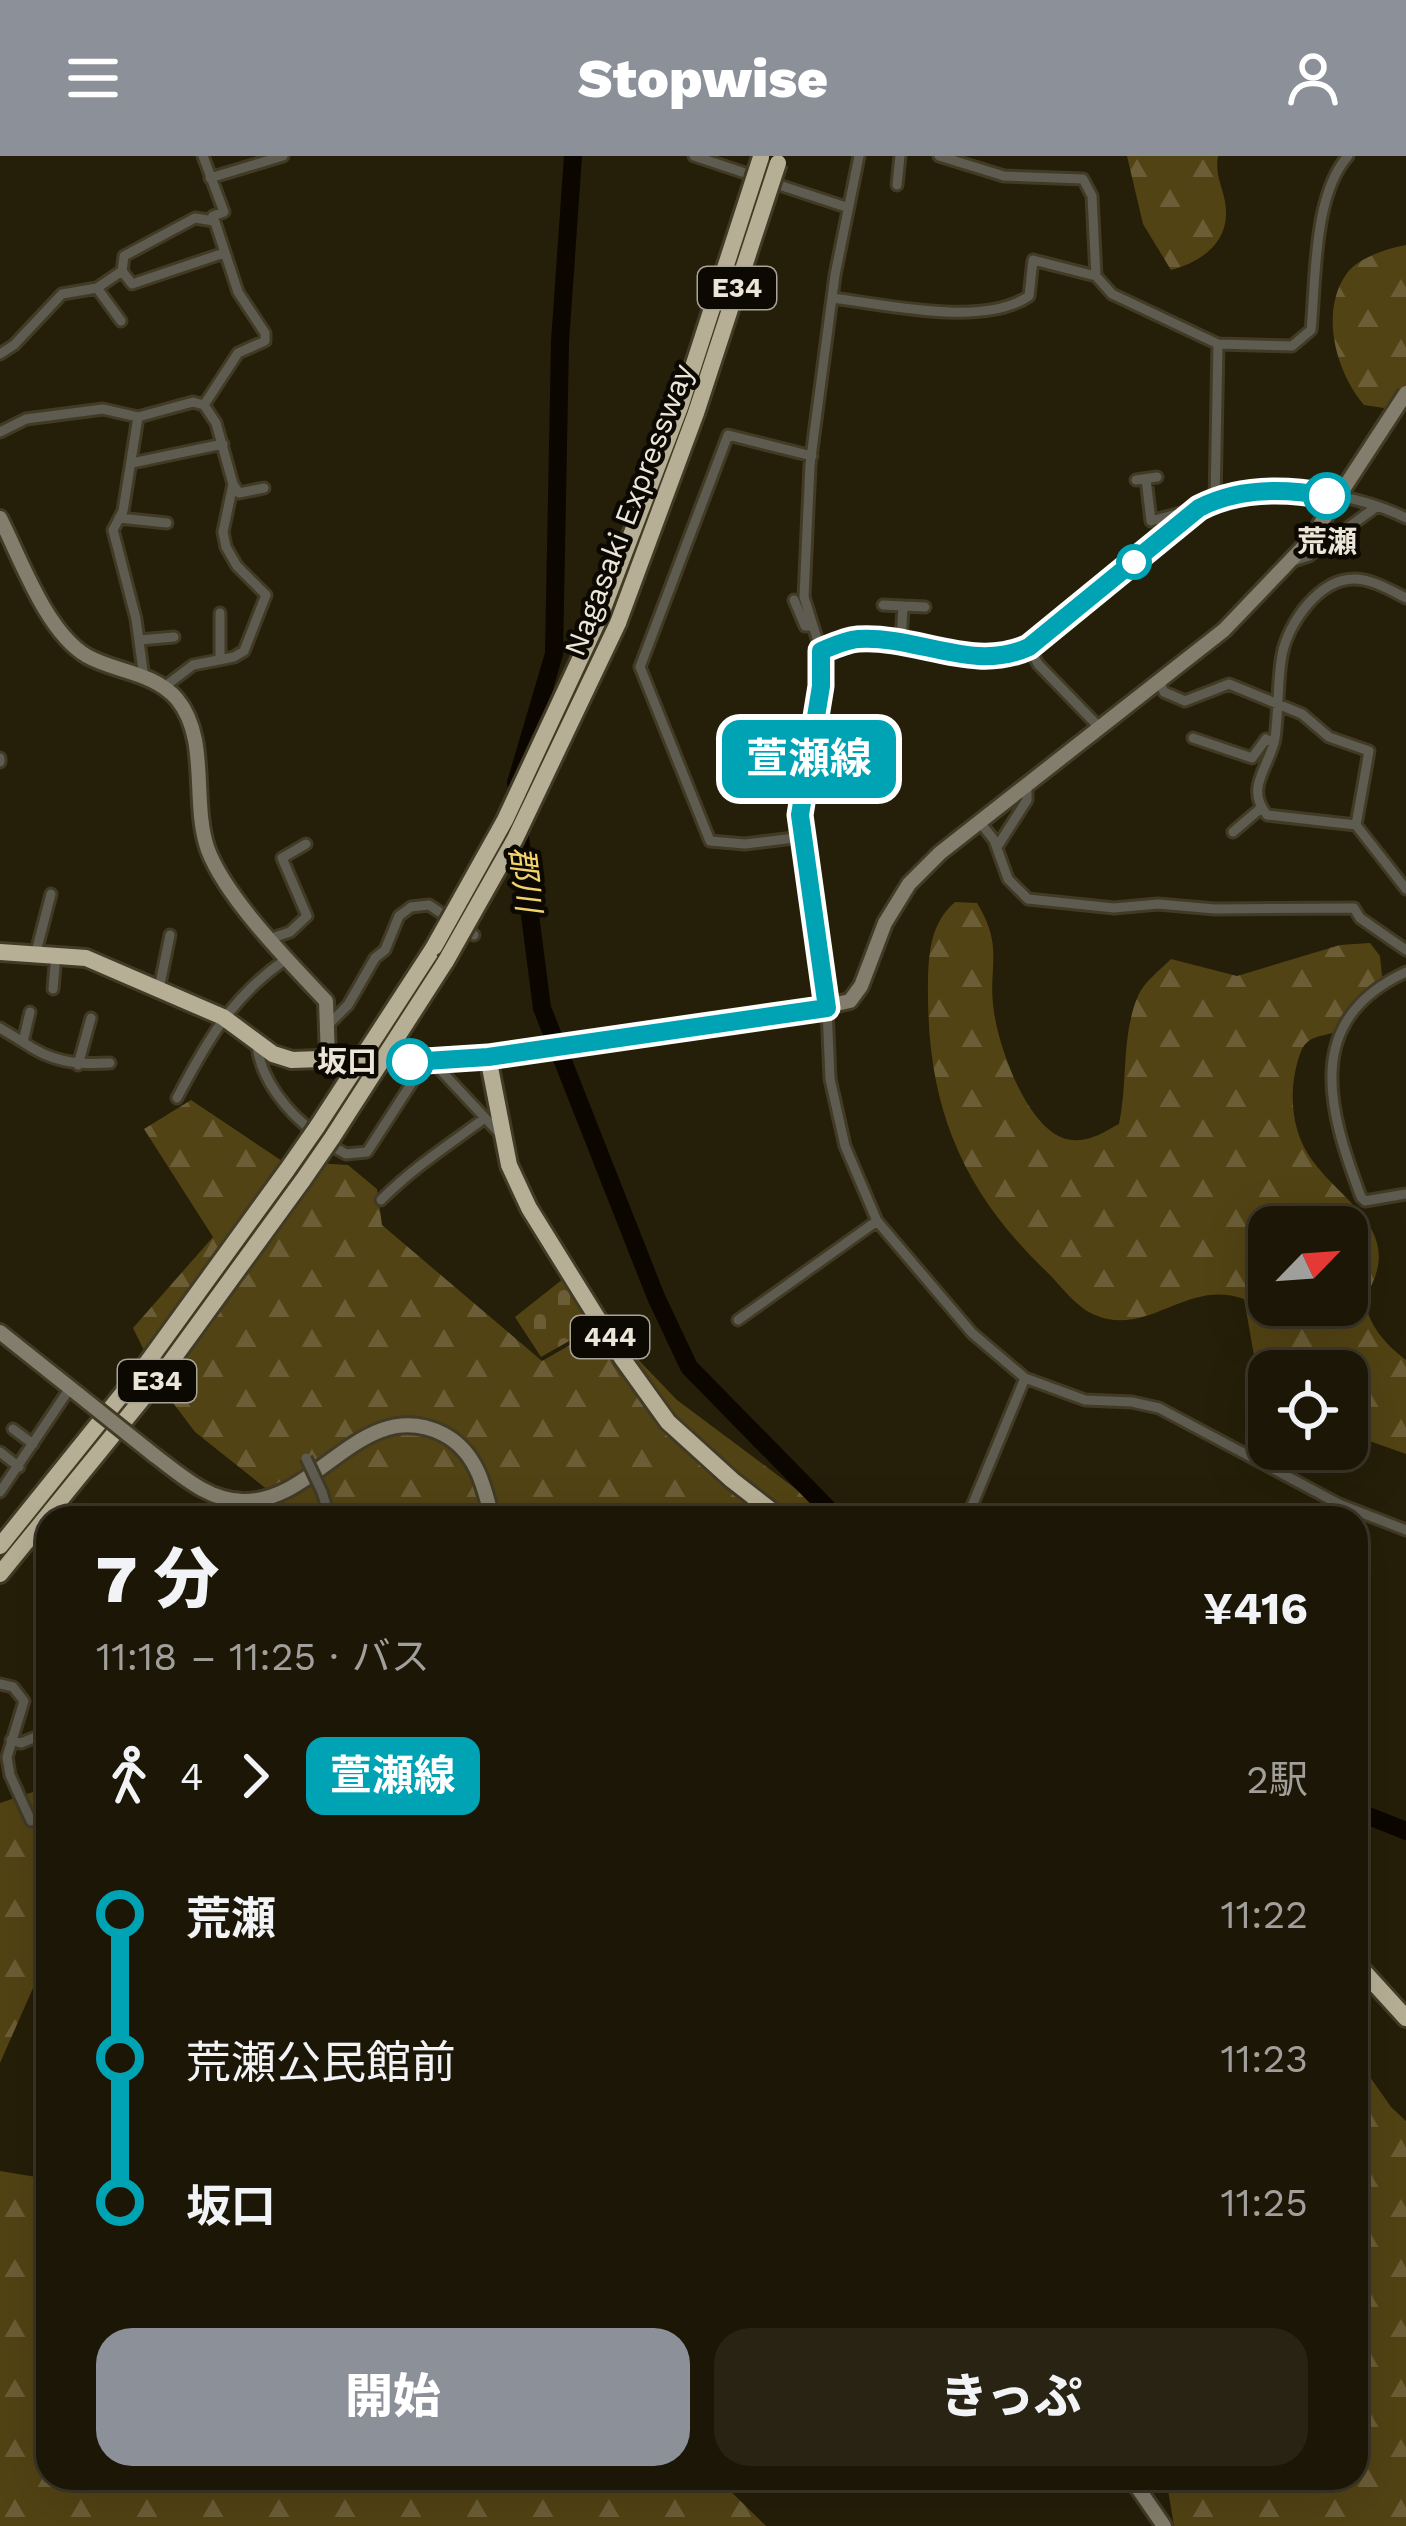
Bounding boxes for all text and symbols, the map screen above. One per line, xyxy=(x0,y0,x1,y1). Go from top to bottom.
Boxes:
icon: menu xyxy=(60,45,126,111)
icon: person xyxy=(1280,45,1346,111)
text: Stopwise xyxy=(578,47,828,110)
road number: E34 xyxy=(698,267,776,309)
street label: Nagasaki Expressway xyxy=(557,358,701,661)
marker: 荒瀬 xyxy=(1305,474,1349,518)
place label: 荒瀬 xyxy=(1297,524,1357,559)
unlabelled marker xyxy=(1118,546,1150,578)
line badge: 萱瀬線 xyxy=(740,720,878,798)
text: 萱瀬線 xyxy=(746,734,872,783)
water label: 郡川 xyxy=(502,844,549,917)
marker: 坂口 xyxy=(388,1040,432,1084)
place label: 坂口 xyxy=(317,1044,377,1079)
north arrow xyxy=(1248,1206,1368,1326)
map controls xyxy=(1248,1206,1368,1470)
road number: 444 xyxy=(571,1316,649,1358)
button: locate xyxy=(1248,1350,1368,1470)
road number: E34 xyxy=(118,1360,196,1402)
text: 7 分 xyxy=(96,1541,219,1618)
text: ¥416 xyxy=(1203,1582,1308,1635)
text: 11:18 – 11:25 · バス xyxy=(96,1634,430,1679)
icon: walk xyxy=(96,1743,162,1809)
icon: forward xyxy=(222,1743,288,1809)
text: 萱瀬線 xyxy=(330,1751,456,1800)
text: 4 xyxy=(180,1754,204,1799)
text: 2駅 xyxy=(1246,1757,1308,1802)
text: 荒瀬 xyxy=(186,1892,276,1945)
text: 11:22 xyxy=(1221,1892,1308,1937)
text: 荒瀬公民館前 xyxy=(186,2036,456,2089)
text: 11:23 xyxy=(1221,2036,1308,2081)
text: 坂口 xyxy=(186,2180,276,2233)
text: 11:25 xyxy=(1221,2180,1308,2225)
button: 開始 xyxy=(96,2328,690,2466)
button: きっぷ xyxy=(714,2328,1308,2466)

